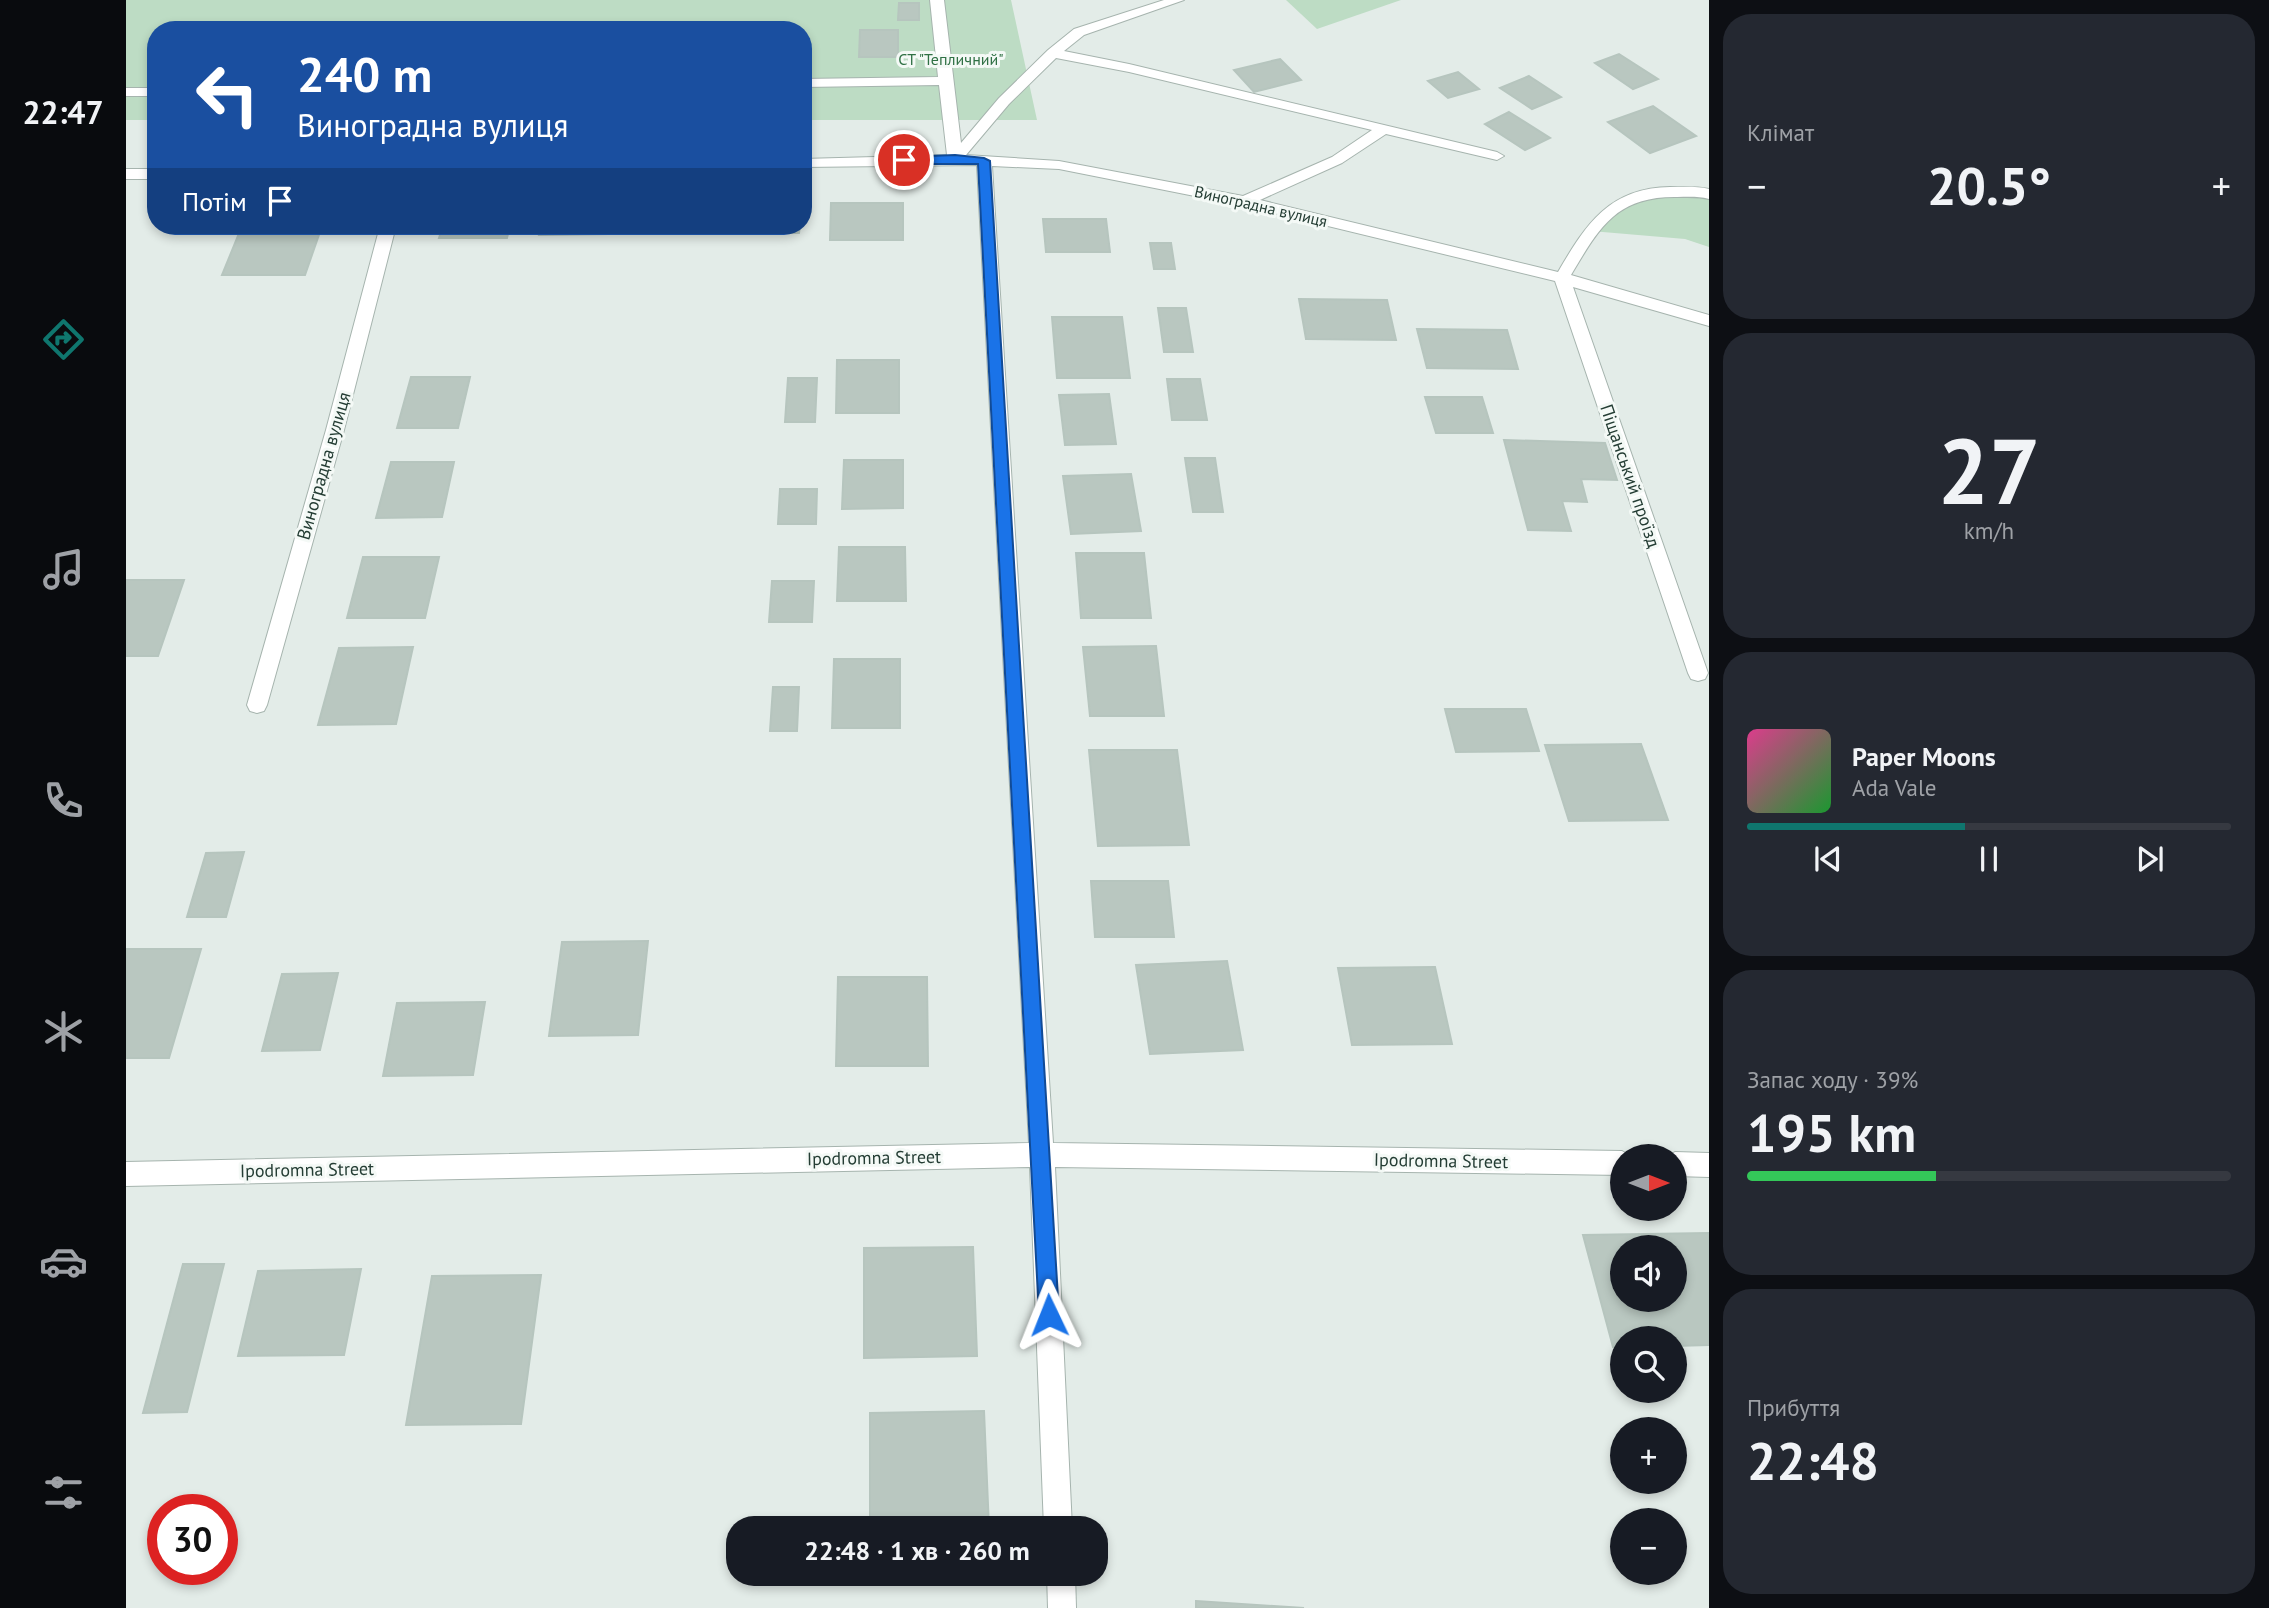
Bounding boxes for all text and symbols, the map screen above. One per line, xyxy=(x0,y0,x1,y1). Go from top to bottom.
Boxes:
text: 240 m xyxy=(297,42,432,106)
icon: left xyxy=(182,49,273,140)
park label: СТ "Тепличний" xyxy=(898,49,1004,69)
text: 22:47 xyxy=(22,91,104,133)
text: Виноградна вулиця xyxy=(297,104,568,146)
text: Клімат xyxy=(1747,118,1814,147)
pin xyxy=(874,130,934,190)
icon: arrive xyxy=(885,141,923,179)
text: 20.5° xyxy=(1927,152,2051,219)
text: − xyxy=(1747,161,1766,210)
text: + xyxy=(2212,161,2231,210)
street label: Виноградна вулиця xyxy=(1193,181,1329,231)
icon: arrive xyxy=(261,182,299,220)
text: Потім xyxy=(182,185,247,218)
icon: directions xyxy=(39,315,88,364)
street label: Виноградна вулиця xyxy=(291,389,356,542)
street label: Піщанський проїзд xyxy=(1595,401,1666,551)
text: 27 xyxy=(1937,411,2041,529)
text: km/h xyxy=(1964,516,2014,545)
icon: music xyxy=(39,545,88,594)
text: Paper Moons xyxy=(1852,740,1996,773)
text: Ada Vale xyxy=(1852,773,1936,802)
icon: phone xyxy=(39,776,88,825)
icon: previous xyxy=(1809,840,1847,878)
icon: pause xyxy=(1970,840,2008,878)
icon: next xyxy=(2131,840,2169,878)
icon: climate xyxy=(39,1007,88,1056)
text: Запас ходу · 39% xyxy=(1747,1065,1918,1094)
text: 195 km xyxy=(1747,1099,1916,1166)
north arrow xyxy=(1610,1144,1687,1222)
map controls xyxy=(1610,1144,1687,1585)
street label: Ipodromna Street xyxy=(807,1145,941,1170)
street label: Ipodromna Street xyxy=(1374,1148,1508,1173)
street label: Ipodromna Street xyxy=(240,1157,374,1182)
button: sound xyxy=(1610,1235,1687,1312)
icon: car xyxy=(39,1237,88,1286)
position arrow xyxy=(1012,1278,1086,1352)
button: search xyxy=(1610,1326,1687,1403)
text: Прибуття xyxy=(1747,1393,1840,1422)
button: + xyxy=(1610,1417,1687,1494)
text: 22:48 xyxy=(1747,1427,1879,1494)
icon: filters xyxy=(39,1468,88,1517)
speed limit sign: 30 xyxy=(147,1494,238,1585)
button: − xyxy=(1610,1508,1687,1585)
text: 22:48 · 1 хв · 260 m xyxy=(804,1534,1030,1567)

